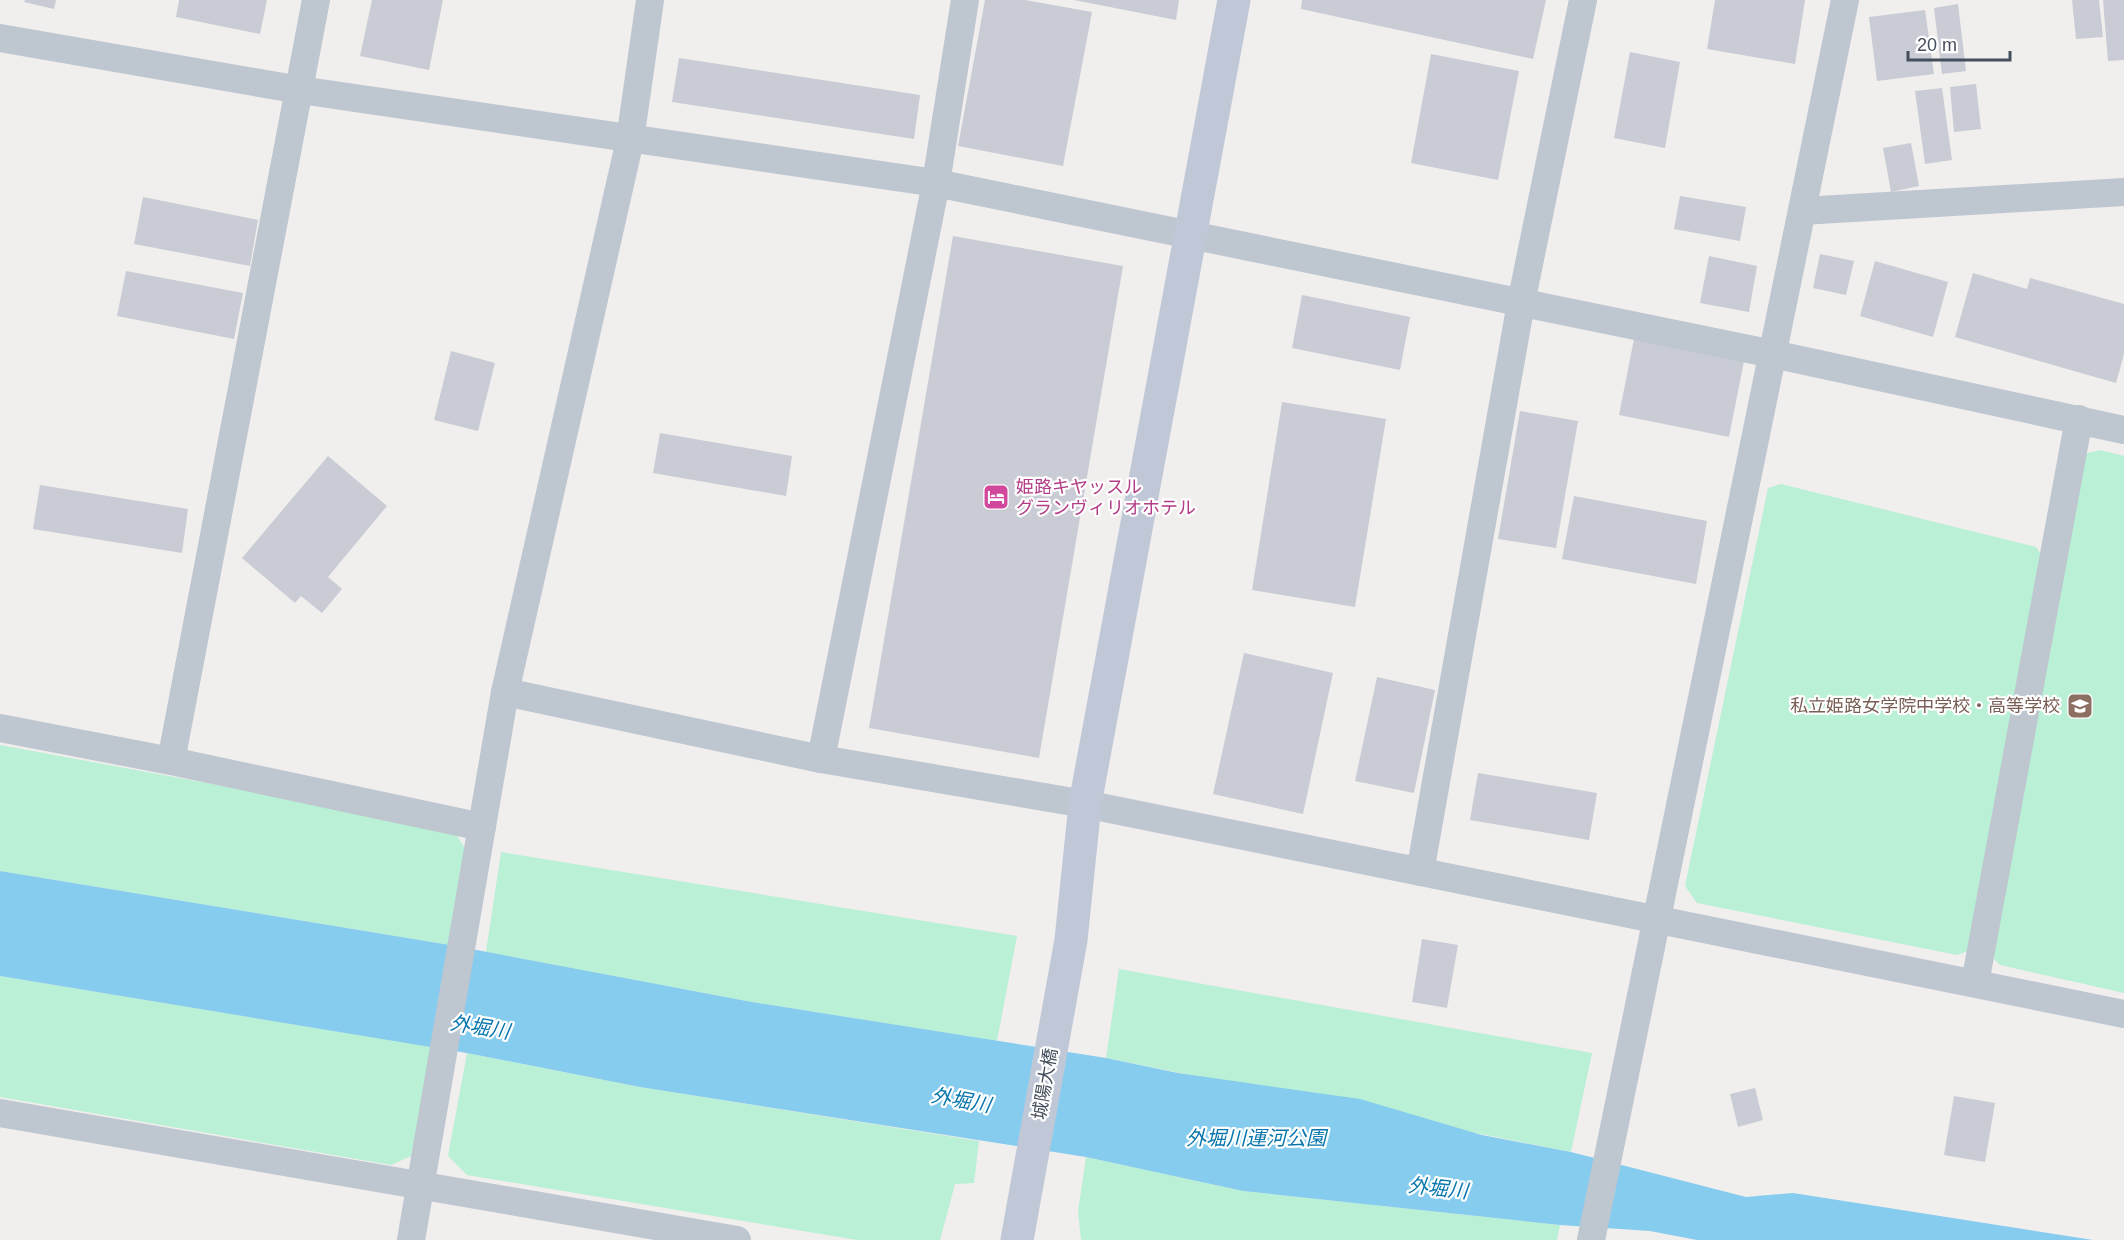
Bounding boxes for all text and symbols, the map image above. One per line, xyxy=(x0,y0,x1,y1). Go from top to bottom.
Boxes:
scale bar xyxy=(1908,24,2010,62)
text: 20 m xyxy=(1917,35,1957,55)
place label: 姫路キヤッスル グランヴィリオホテル xyxy=(1016,477,1196,518)
hotel icon: 姫路キヤッスル グランヴィリオホテル xyxy=(981,482,1011,512)
school or university icon: 私立姫路女学院中学校・高等学校 xyxy=(2065,691,2095,721)
place label: 私立姫路女学院中学校・高等学校 xyxy=(1790,696,2060,716)
water label: 外堀川 xyxy=(449,1011,513,1043)
street label: 城陽大橋 xyxy=(1029,1047,1061,1121)
water label: 外堀川 xyxy=(930,1084,994,1116)
water label: 外堀川運河公園 xyxy=(1186,1127,1329,1149)
water label: 外堀川 xyxy=(1407,1174,1471,1202)

